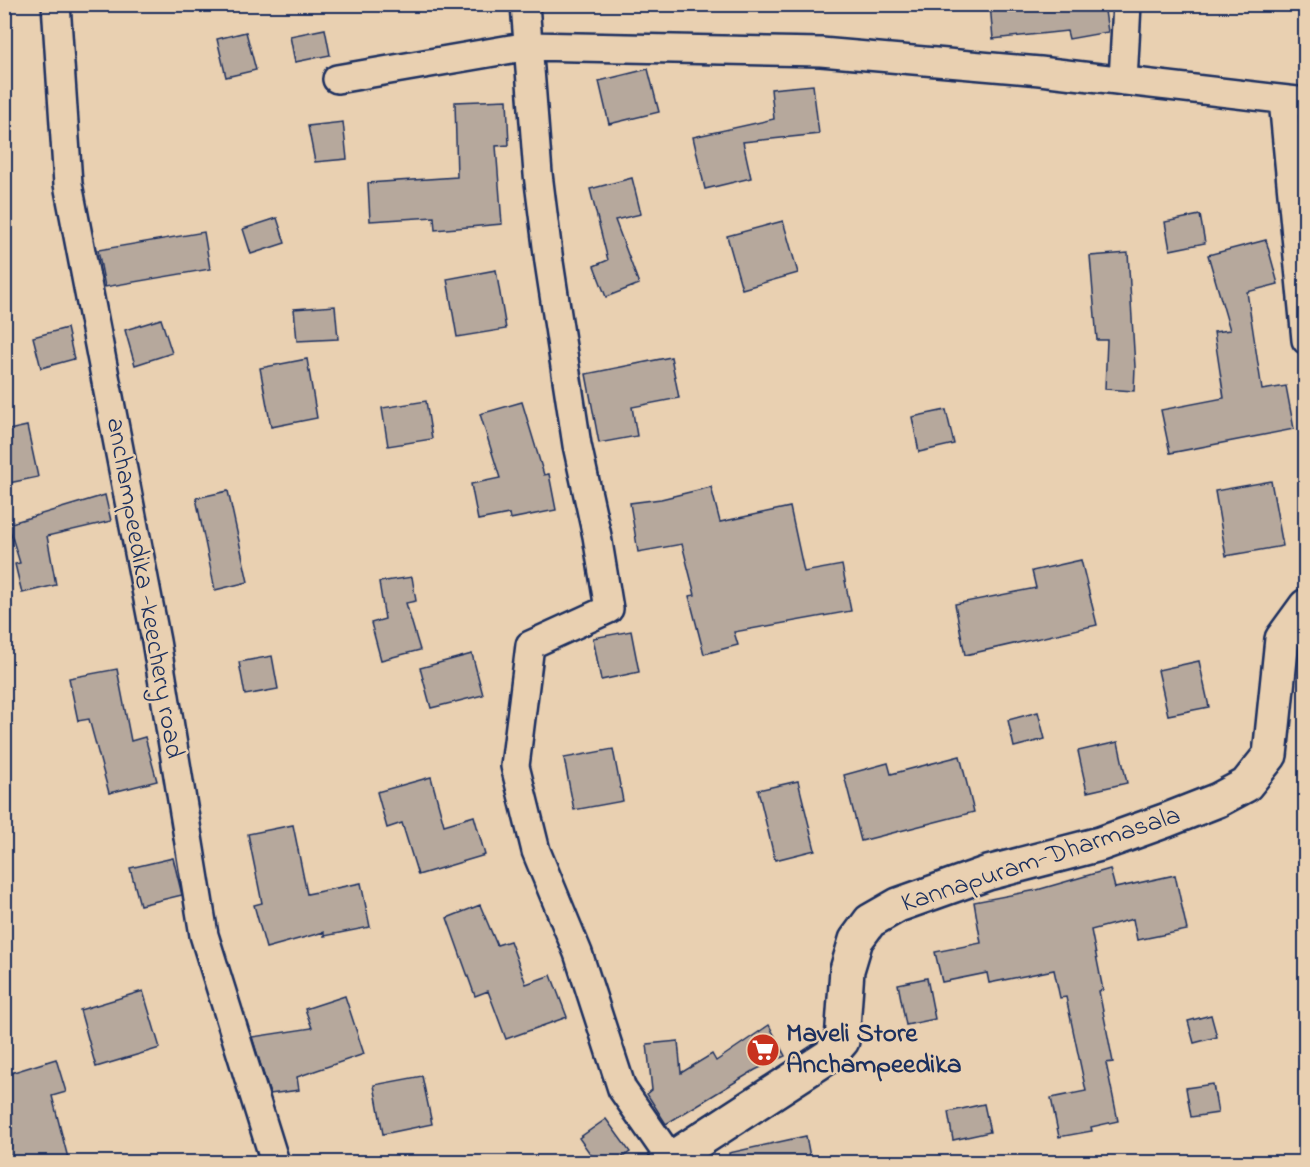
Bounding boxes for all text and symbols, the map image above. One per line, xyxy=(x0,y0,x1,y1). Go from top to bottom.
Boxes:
street label: anchampeedika -keechery road xyxy=(95,414,193,762)
street label: Kannapuram-Dharmasala xyxy=(896,796,1186,924)
place label: Maveli Store Anchampeedika xyxy=(786,1015,962,1085)
supermarket icon: Maveli Store Anchampeedika xyxy=(745,1032,781,1068)

